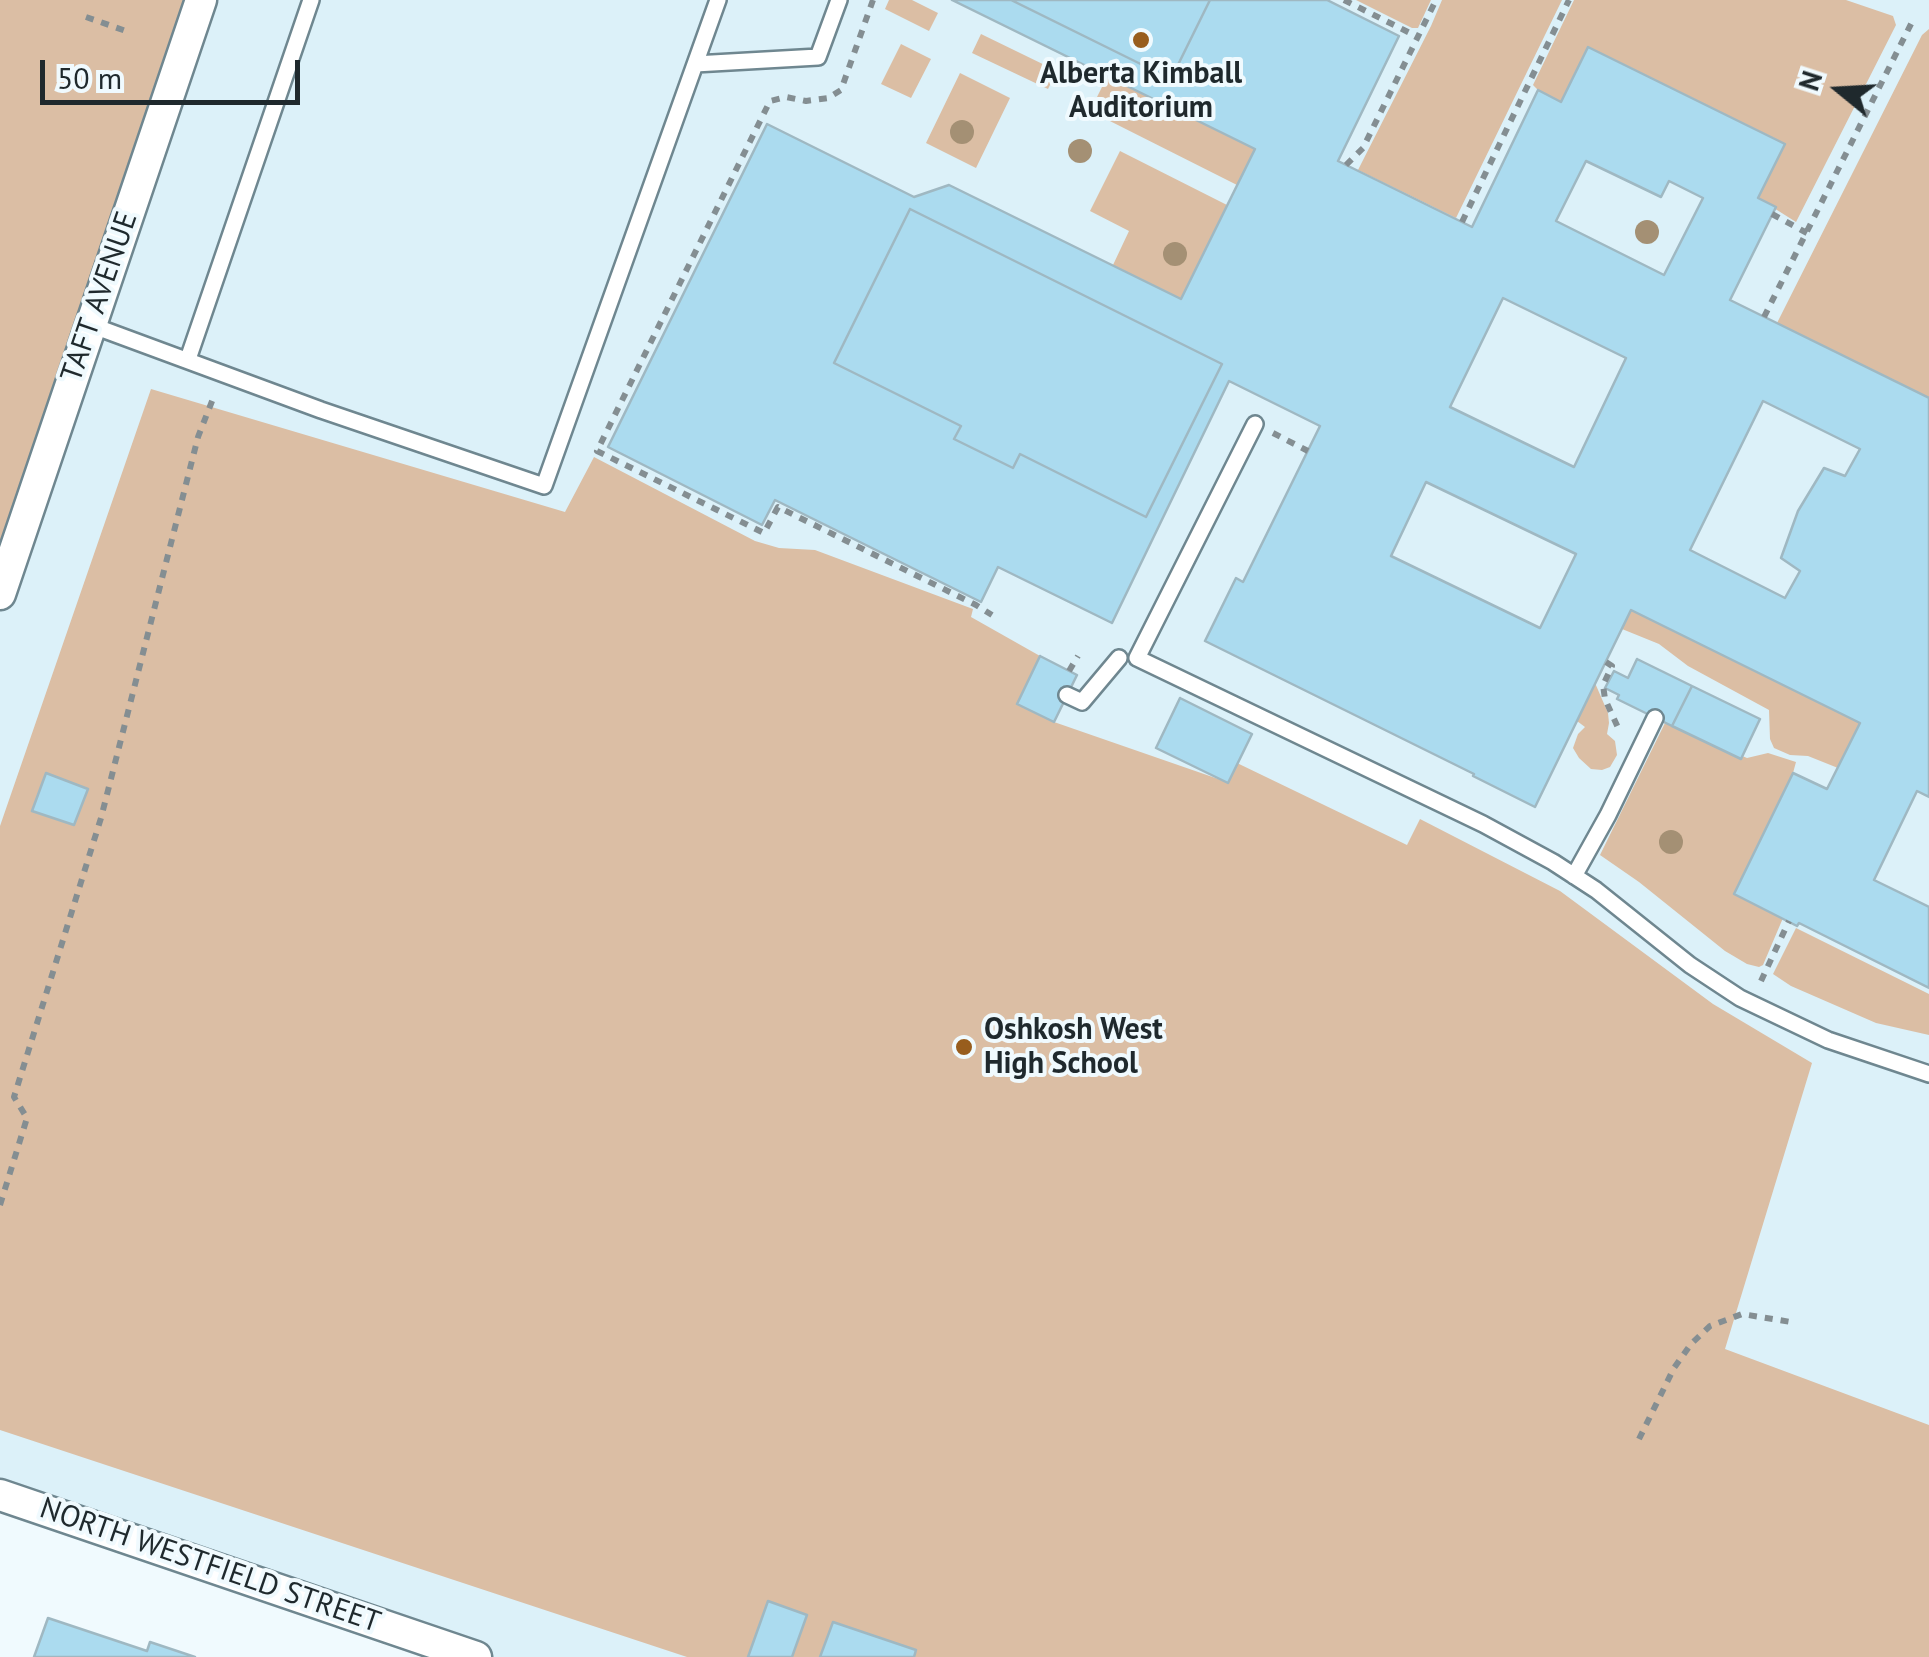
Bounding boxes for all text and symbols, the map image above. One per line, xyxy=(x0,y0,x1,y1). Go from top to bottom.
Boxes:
marker: Alberta Kimball Auditorium xyxy=(1130,29,1152,51)
scale bar xyxy=(45,40,305,102)
north arrow xyxy=(1789,40,1889,140)
place label: Alberta Kimball Auditorium xyxy=(1040,56,1242,126)
text: 50 m xyxy=(57,58,122,97)
text: N xyxy=(1790,66,1830,95)
street label: TAFT AVENUE xyxy=(54,207,146,387)
place label: Oshkosh West High School xyxy=(984,1012,1163,1082)
marker: Oshkosh West High School xyxy=(953,1036,975,1058)
street label: NORTH WESTFIELD STREET xyxy=(35,1491,385,1641)

